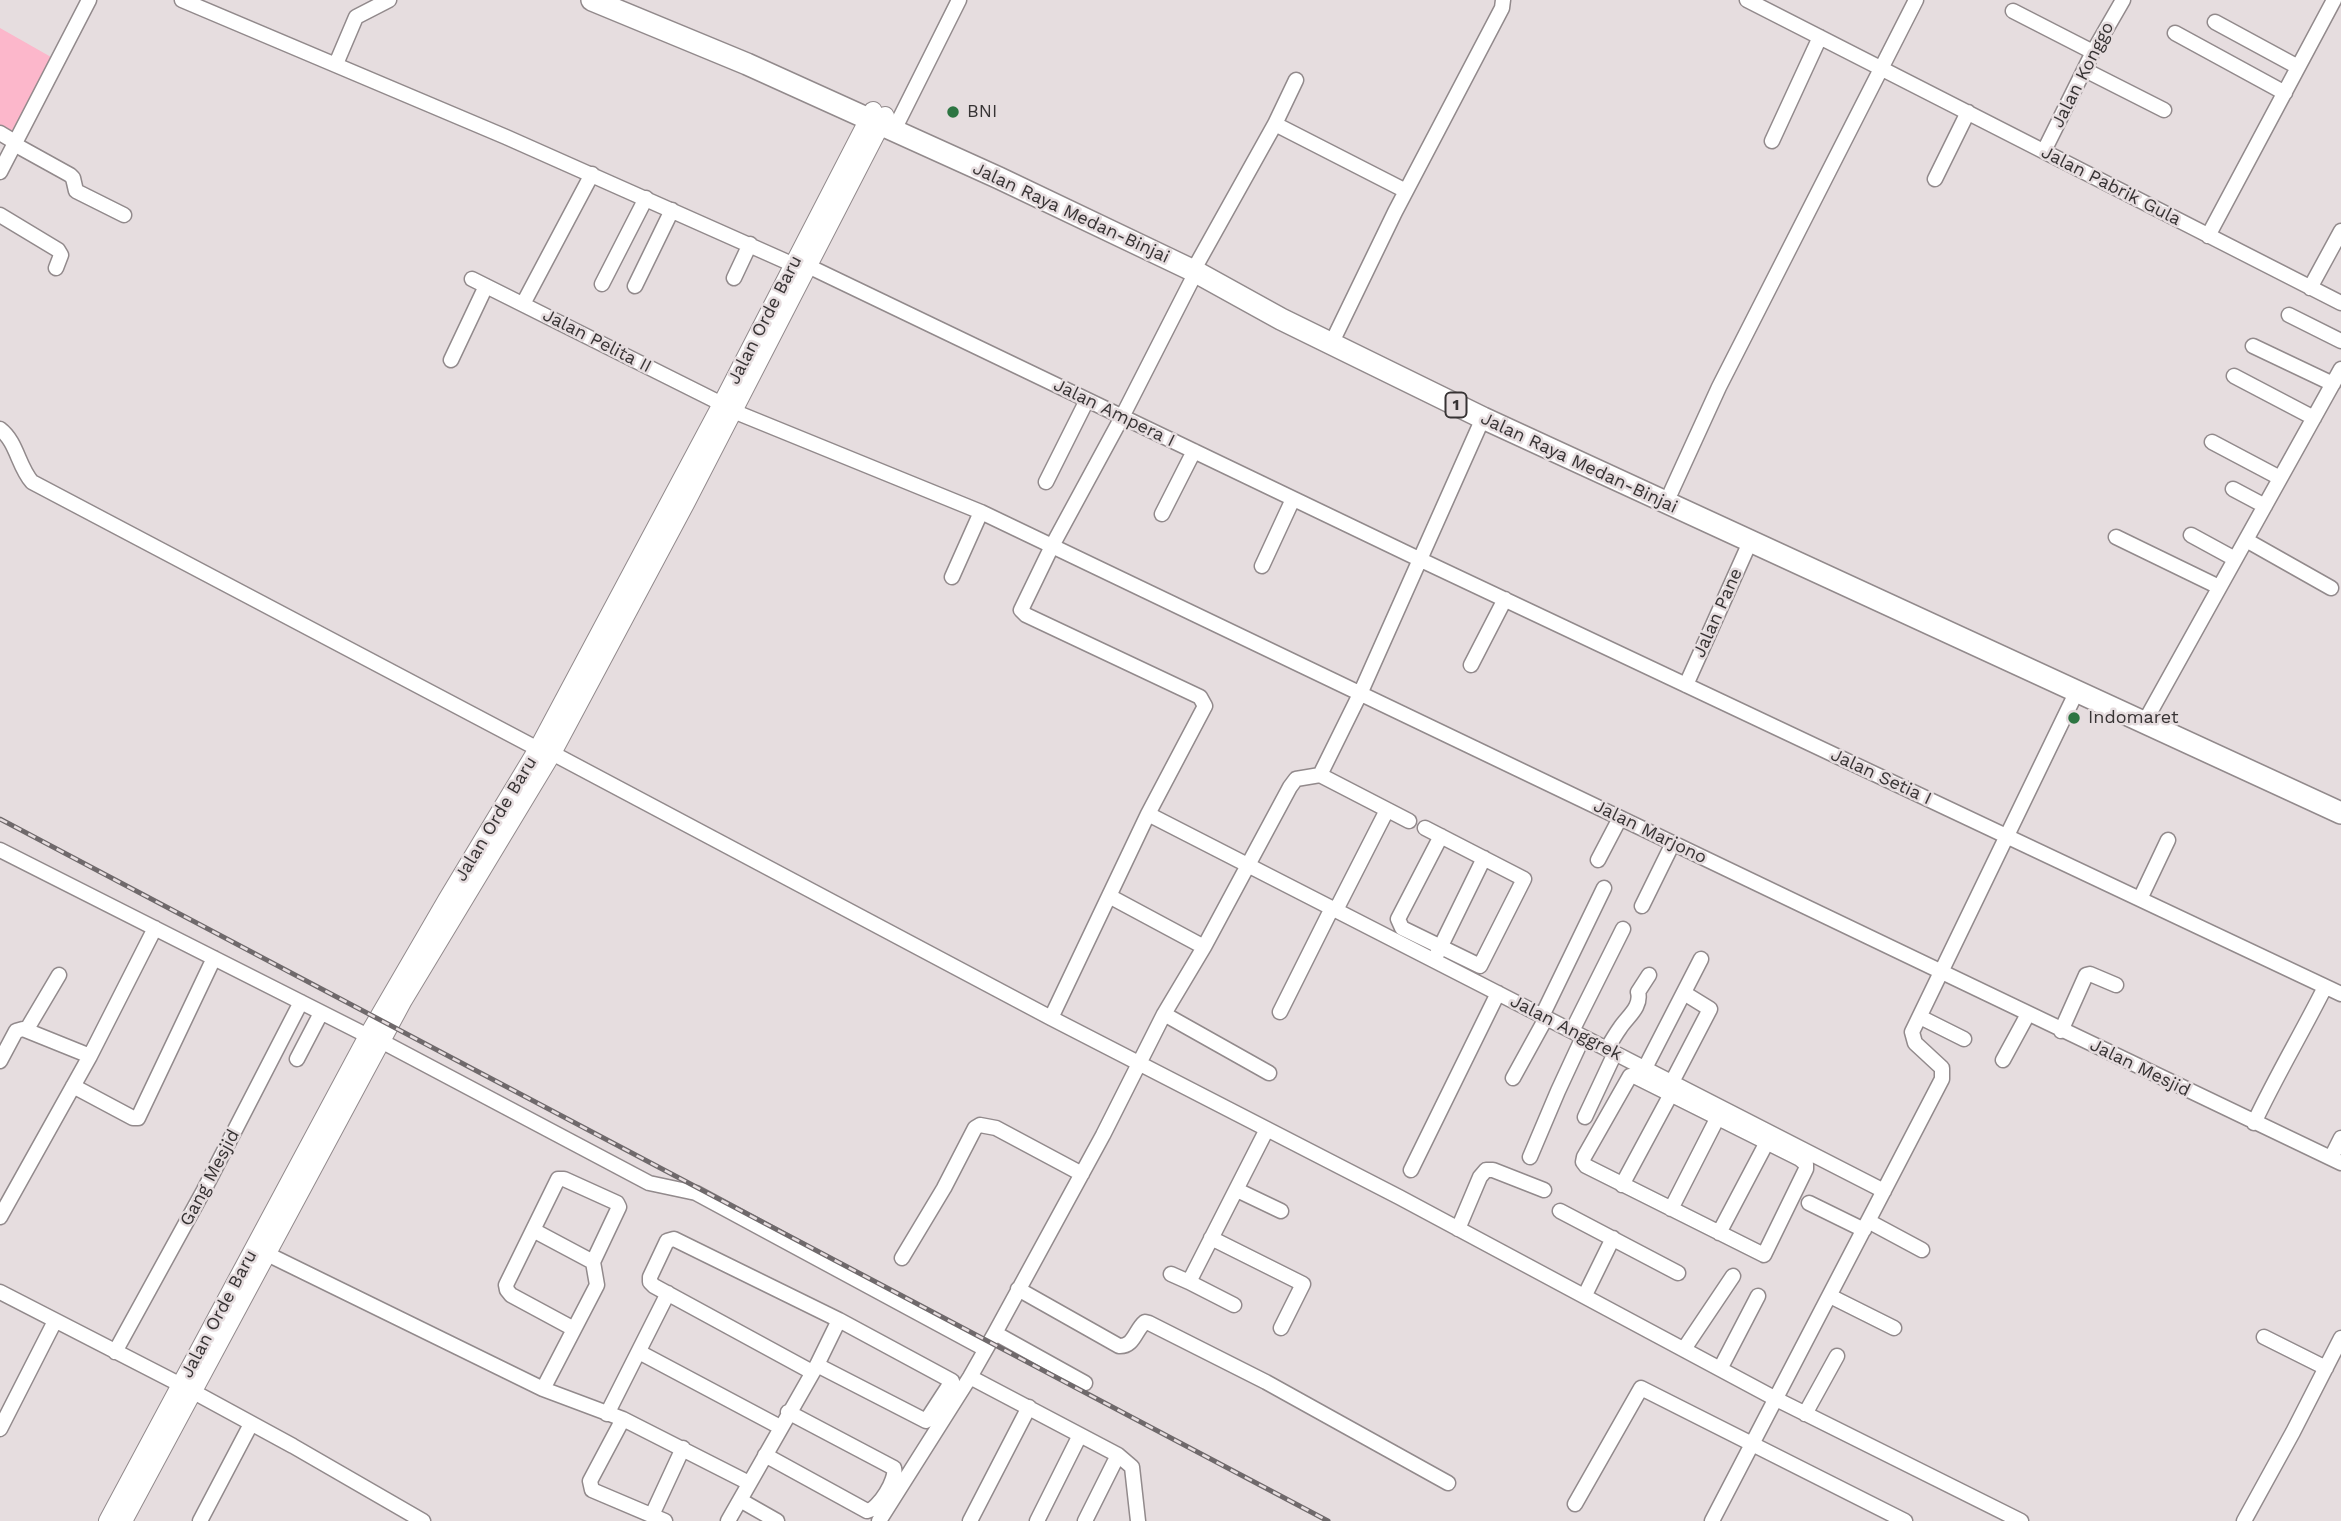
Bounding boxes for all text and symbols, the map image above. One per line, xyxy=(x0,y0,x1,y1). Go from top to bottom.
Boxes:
street label: Jalan Konggo xyxy=(2047,18,2119,132)
place label: BNI xyxy=(967,101,997,123)
marker: BNI xyxy=(945,104,961,120)
street label: Jalan Pabrik Gula xyxy=(2038,141,2184,231)
street label: Jalan Raya Medan-Binjai xyxy=(969,158,1173,268)
street label: Jalan Orde Baru xyxy=(723,252,807,388)
street label: Jalan Pelita II xyxy=(539,304,655,378)
street label: Jalan Ampera I xyxy=(1050,374,1178,452)
road number: 1 xyxy=(1446,392,1466,418)
street label: Jalan Raya Medan-Binjai xyxy=(1477,408,1681,518)
street label: Jalan Pane xyxy=(1689,565,1747,661)
place label: Indomaret xyxy=(2088,707,2179,729)
marker: Indomaret xyxy=(2066,710,2082,726)
street label: Jalan Setia I xyxy=(1827,744,1935,810)
street label: Jalan Orde Baru xyxy=(450,753,542,885)
street label: Jalan Marjono xyxy=(1590,795,1710,869)
street label: Jalan Anggrek xyxy=(1506,990,1626,1066)
street label: Jalan Mesjid xyxy=(2086,1034,2194,1102)
street label: Gang Mesjid xyxy=(176,1126,244,1230)
street label: Jalan Orde Baru xyxy=(176,1246,262,1382)

